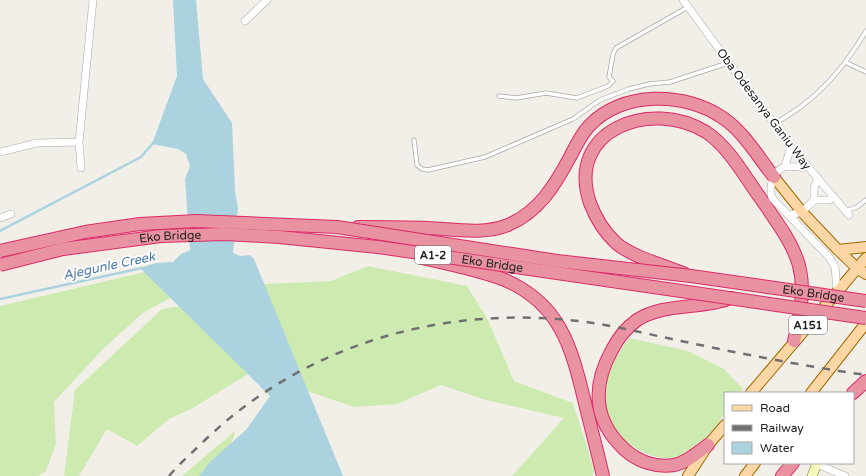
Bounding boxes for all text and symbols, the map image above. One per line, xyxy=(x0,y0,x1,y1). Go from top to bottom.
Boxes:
street label: Oba Odesanya Ganiu Way xyxy=(714,46,815,173)
street label: Eko Bridge xyxy=(138,228,202,246)
road number: A1-2 xyxy=(415,246,451,264)
water label: Ajegunle Creek xyxy=(61,248,157,284)
street label: Eko Bridge xyxy=(460,252,524,275)
street label: Eko Bridge xyxy=(782,282,845,305)
road number: A151 xyxy=(789,316,827,334)
legend xyxy=(724,392,854,464)
text: Road xyxy=(760,401,790,415)
text: Railway xyxy=(760,421,804,435)
text: Water xyxy=(760,441,795,455)

